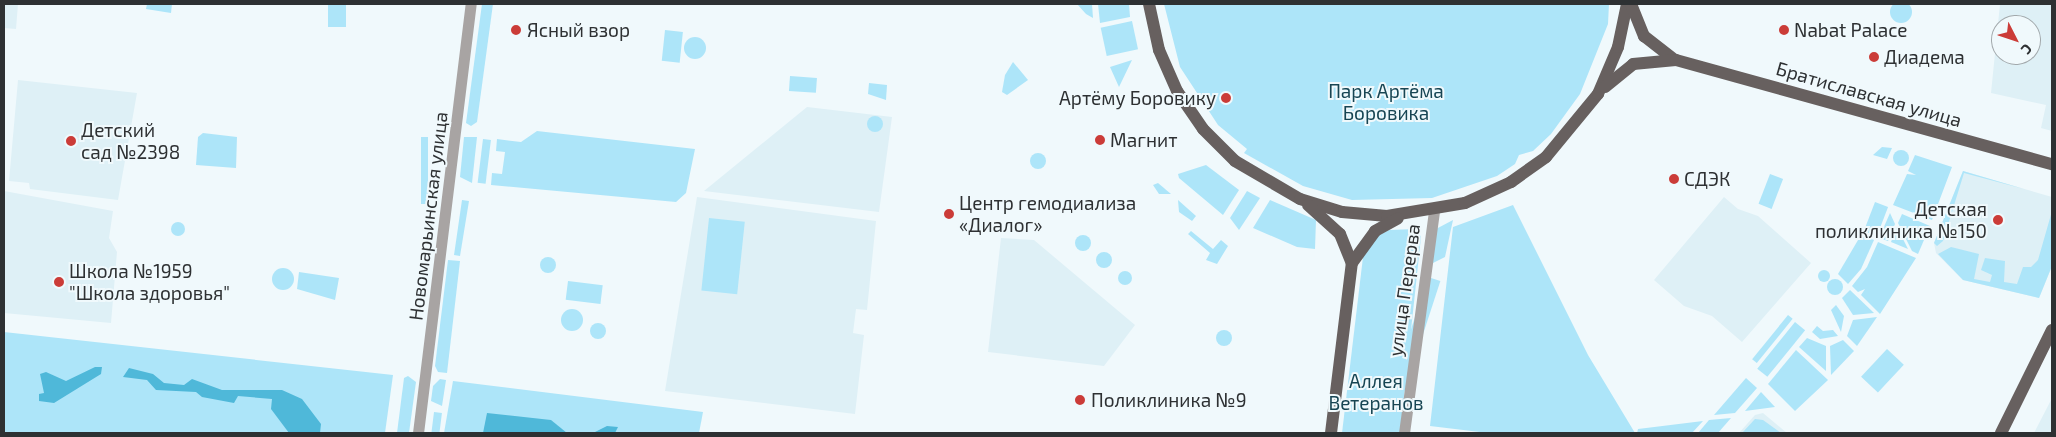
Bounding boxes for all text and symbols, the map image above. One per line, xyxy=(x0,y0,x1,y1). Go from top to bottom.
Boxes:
north arrow xyxy=(1991,15,2041,65)
place label: Ясный взор xyxy=(527,19,630,41)
place label: Nabat Palace xyxy=(1794,19,1908,41)
marker: Ясный взор xyxy=(509,23,523,37)
marker: Nabat Palace xyxy=(1778,24,1790,36)
text: С xyxy=(2018,41,2036,58)
place label: Диадема xyxy=(1884,46,1965,68)
marker: Диадема xyxy=(1868,51,1880,63)
street label: Братиславская улица xyxy=(1774,57,1964,131)
park label: Парк Артёма Боровика xyxy=(1328,80,1444,124)
place label: Артёму Боровику xyxy=(1059,87,1216,109)
marker: Артёму Боровику xyxy=(1220,92,1232,104)
street label: Новомарьинская улица xyxy=(404,110,452,322)
place label: Детский сад №2398 xyxy=(81,119,180,163)
place label: Магнит xyxy=(1110,129,1177,151)
marker: Магнит xyxy=(1094,134,1106,146)
marker: Детский сад №2398 xyxy=(65,135,77,147)
place label: СДЭК xyxy=(1684,168,1730,190)
marker: СДЭК xyxy=(1668,173,1680,185)
place label: Центр гемодиализа «Диалог» xyxy=(959,192,1136,236)
place label: Детская поликлиника №150 xyxy=(1815,198,1987,242)
marker: Центр гемодиализа «Диалог» xyxy=(943,208,955,220)
marker: Детская поликлиника №150 xyxy=(1991,213,2005,227)
street label: улица Перерва xyxy=(1383,222,1425,358)
place label: Школа №1959 "Школа здоровья" xyxy=(69,260,230,304)
marker: Школа №1959 "Школа здоровья" xyxy=(53,276,65,288)
park label: Аллея Ветеранов xyxy=(1328,370,1424,414)
place label: Поликлиника №9 xyxy=(1091,389,1247,411)
marker: Поликлиника №9 xyxy=(1073,393,1087,407)

